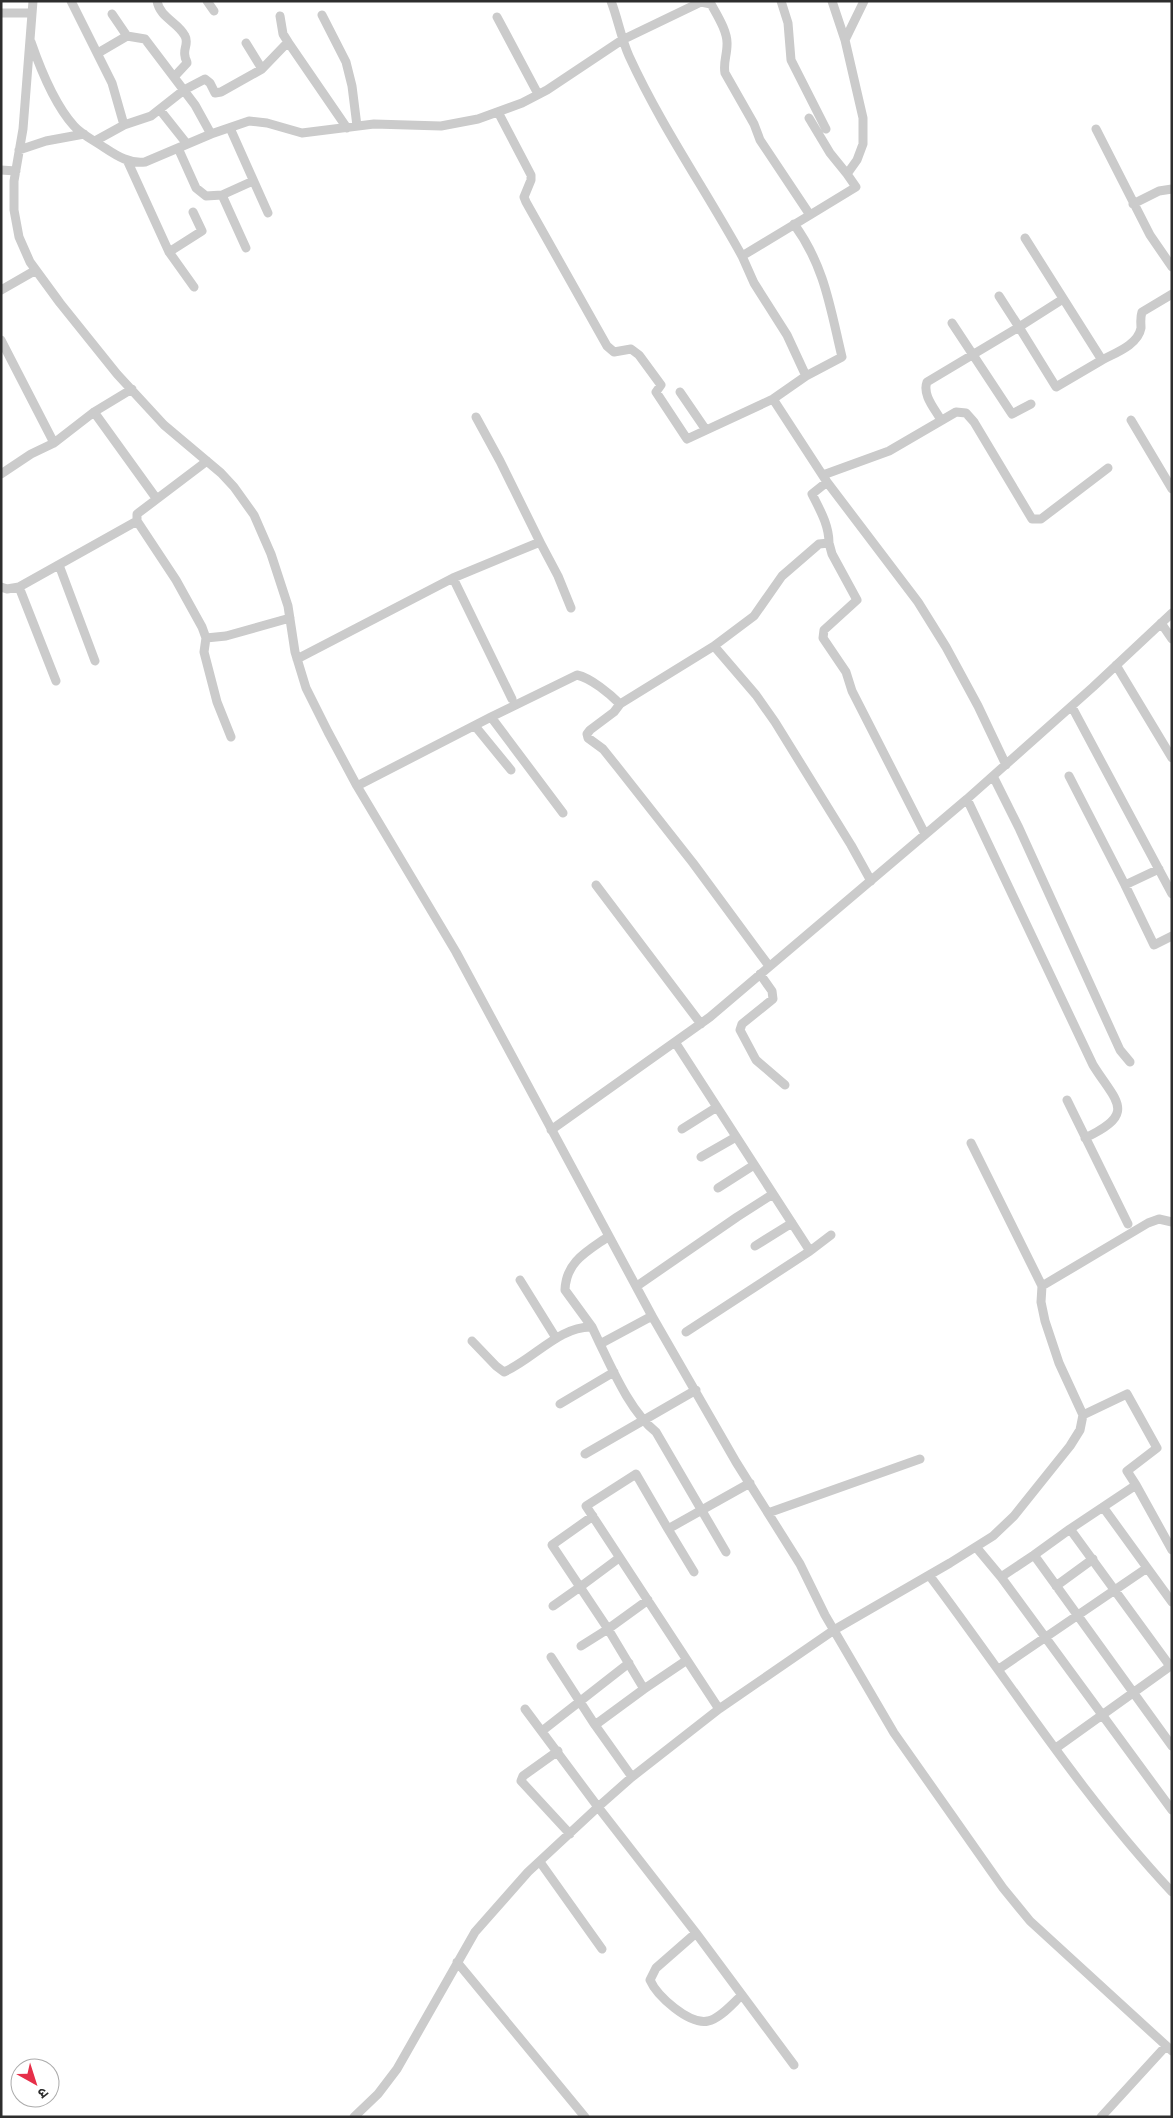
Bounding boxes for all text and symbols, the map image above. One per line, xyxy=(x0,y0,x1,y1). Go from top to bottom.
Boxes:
north arrow xyxy=(10,2058,60,2108)
text: उ xyxy=(33,2083,52,2103)

